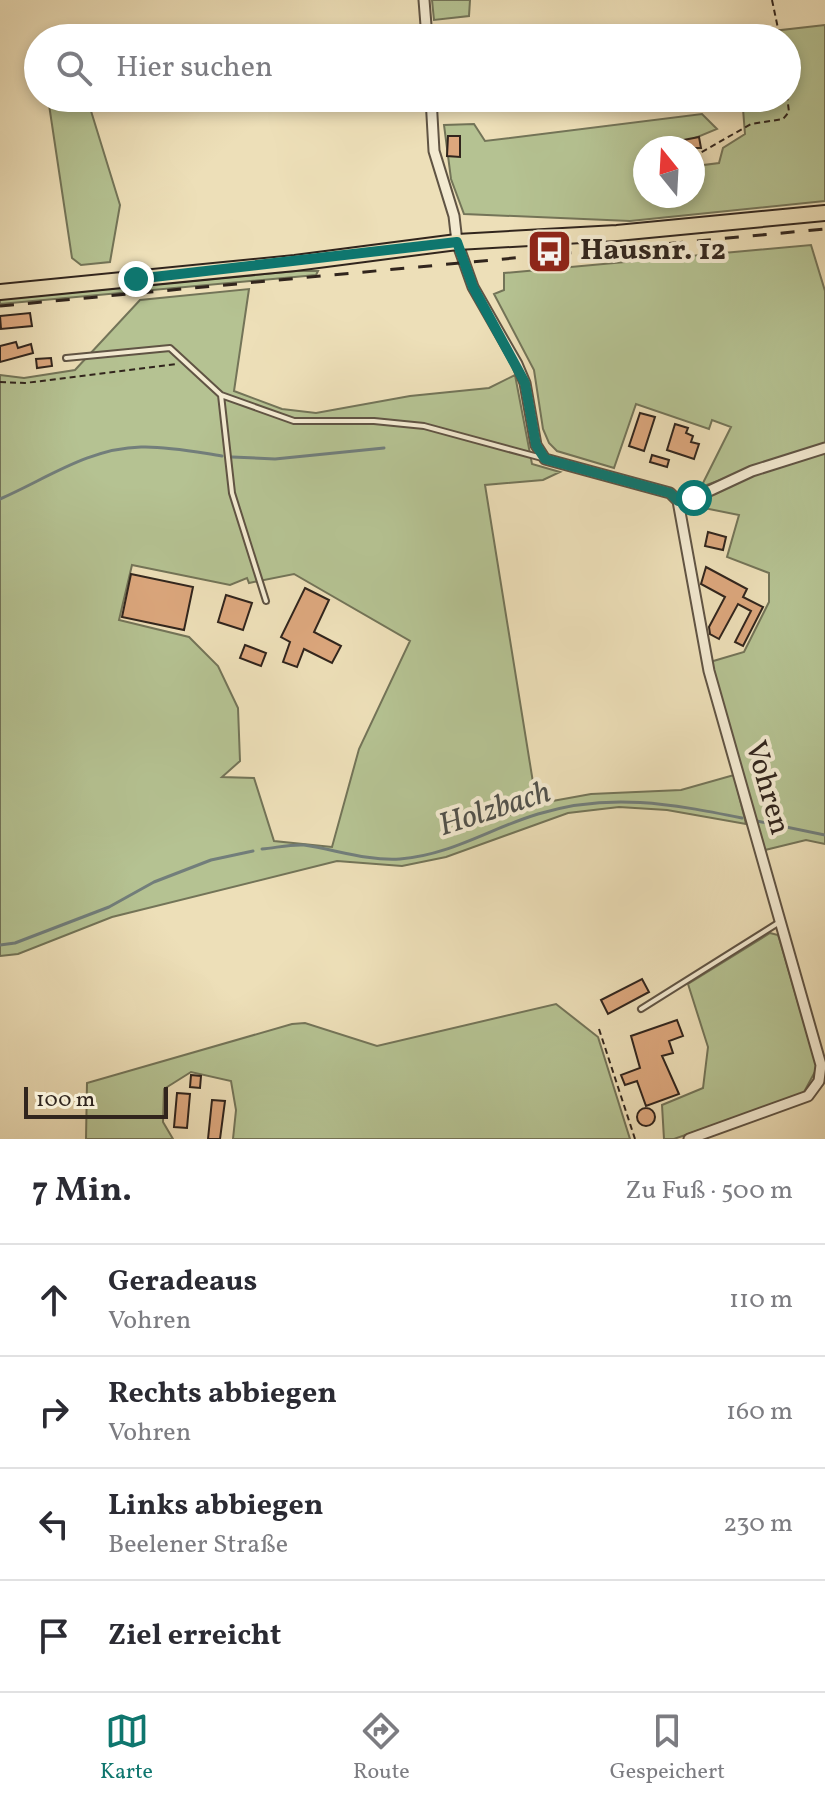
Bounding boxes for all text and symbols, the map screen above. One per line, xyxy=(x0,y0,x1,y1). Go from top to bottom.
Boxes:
search box xyxy=(24,24,801,112)
icon: search xyxy=(52,46,96,90)
text: Hier suchen xyxy=(116,47,273,89)
north arrow xyxy=(633,136,705,208)
bus stop icon: Hausnr. 12 xyxy=(525,227,573,275)
place label: Hausnr. 12 xyxy=(580,230,726,272)
route end xyxy=(118,261,154,297)
route start xyxy=(676,480,712,516)
street label: Vohren xyxy=(734,736,800,840)
water label: Holzbach xyxy=(433,771,557,849)
scale bar xyxy=(24,1083,168,1119)
text: 100 m xyxy=(36,1085,95,1116)
text: 7 Min. xyxy=(32,1168,132,1215)
text: Zu Fuß · 500 m xyxy=(625,1173,793,1209)
text: Geradeaus xyxy=(108,1261,257,1303)
icon: ahead xyxy=(32,1278,76,1322)
text: 110 m xyxy=(729,1282,793,1318)
text: Vohren xyxy=(108,1303,191,1339)
text: Rechts abbiegen xyxy=(108,1373,337,1415)
icon: right xyxy=(32,1390,76,1434)
text: 160 m xyxy=(726,1394,793,1430)
text: Vohren xyxy=(108,1415,191,1451)
text: Links abbiegen xyxy=(108,1485,324,1527)
icon: left xyxy=(32,1502,76,1546)
text: 230 m xyxy=(723,1506,793,1542)
text: Beelener Straße xyxy=(108,1527,288,1563)
icon: arrive xyxy=(32,1614,76,1658)
text: Ziel erreicht xyxy=(108,1615,281,1657)
tab: Karte xyxy=(100,1709,153,1788)
tab: Route xyxy=(353,1709,410,1788)
tab: Gespeichert xyxy=(610,1709,725,1788)

